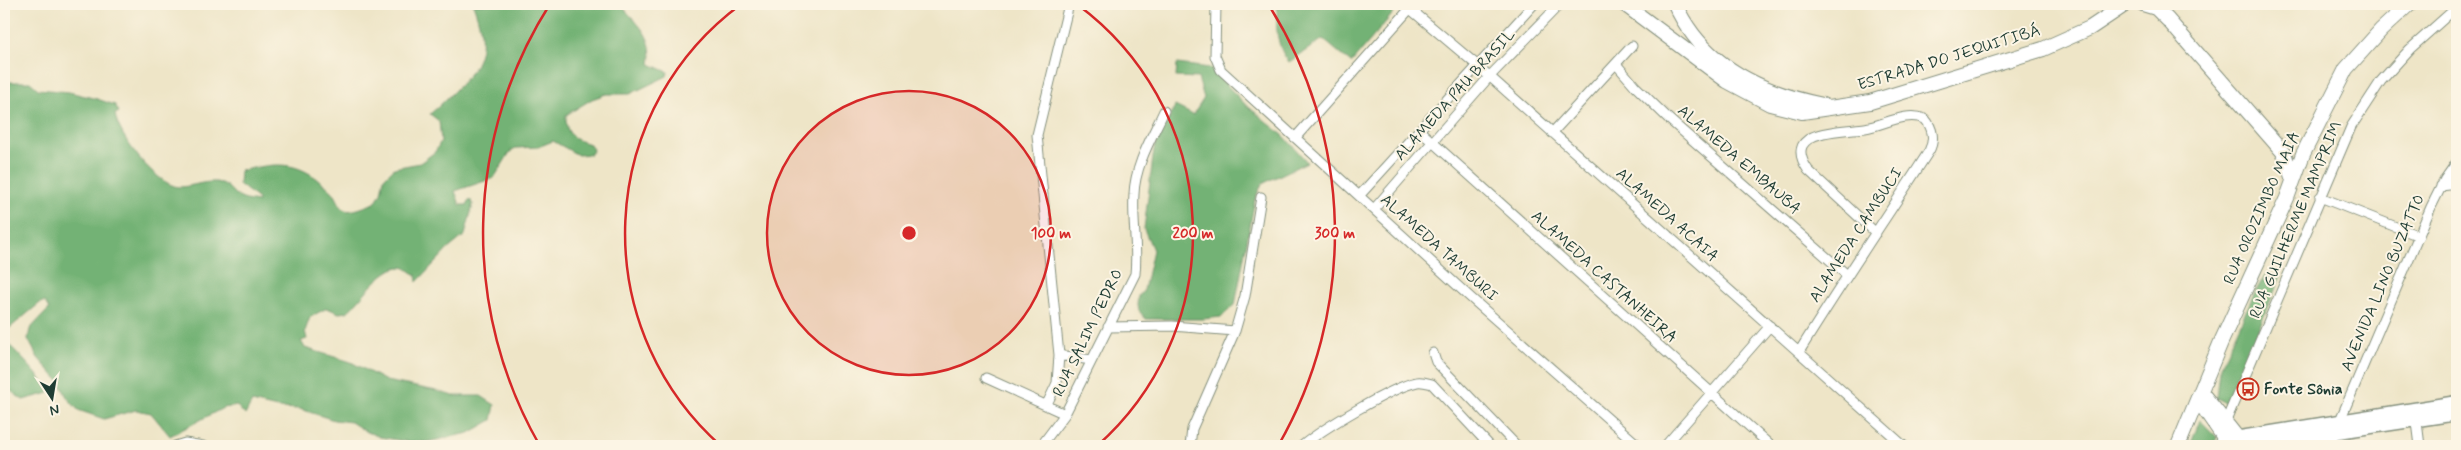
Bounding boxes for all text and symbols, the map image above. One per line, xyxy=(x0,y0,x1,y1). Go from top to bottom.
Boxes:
street label: ESTRADA DO JEQUITIBÁ xyxy=(1855,20,2043,96)
street label: ALAMEDA PAU BRASIL xyxy=(1390,25,1520,165)
street label: ALAMEDA EMBAUBA xyxy=(1673,101,1805,219)
street label: RUA GUILHERME MAMPRIM xyxy=(2245,118,2347,322)
street label: RUA OROZIMBO MAIA xyxy=(2219,128,2305,288)
street label: ALAMEDA ACAIA xyxy=(1611,163,1723,267)
street label: ALAMEDA CAMBUCI xyxy=(1804,163,1908,307)
street label: ALAMEDA TAMBURI xyxy=(1376,190,1502,306)
street label: AVENIDA LINO BUZATTO xyxy=(2336,191,2430,375)
street label: ALAMEDA CASTANHEIRA xyxy=(1527,206,1681,348)
centre of rings xyxy=(900,224,918,242)
text: 100 m xyxy=(1031,224,1071,244)
text: 200 m xyxy=(1173,224,1214,244)
text: 300 m xyxy=(1315,224,1355,244)
street label: RUA SALIM PEDRO xyxy=(1048,266,1128,400)
north arrow xyxy=(28,372,78,422)
bus stop icon: Fonte Sônia xyxy=(2236,377,2260,401)
place label: Fonte Sônia xyxy=(2264,379,2343,400)
text: N xyxy=(48,400,61,420)

